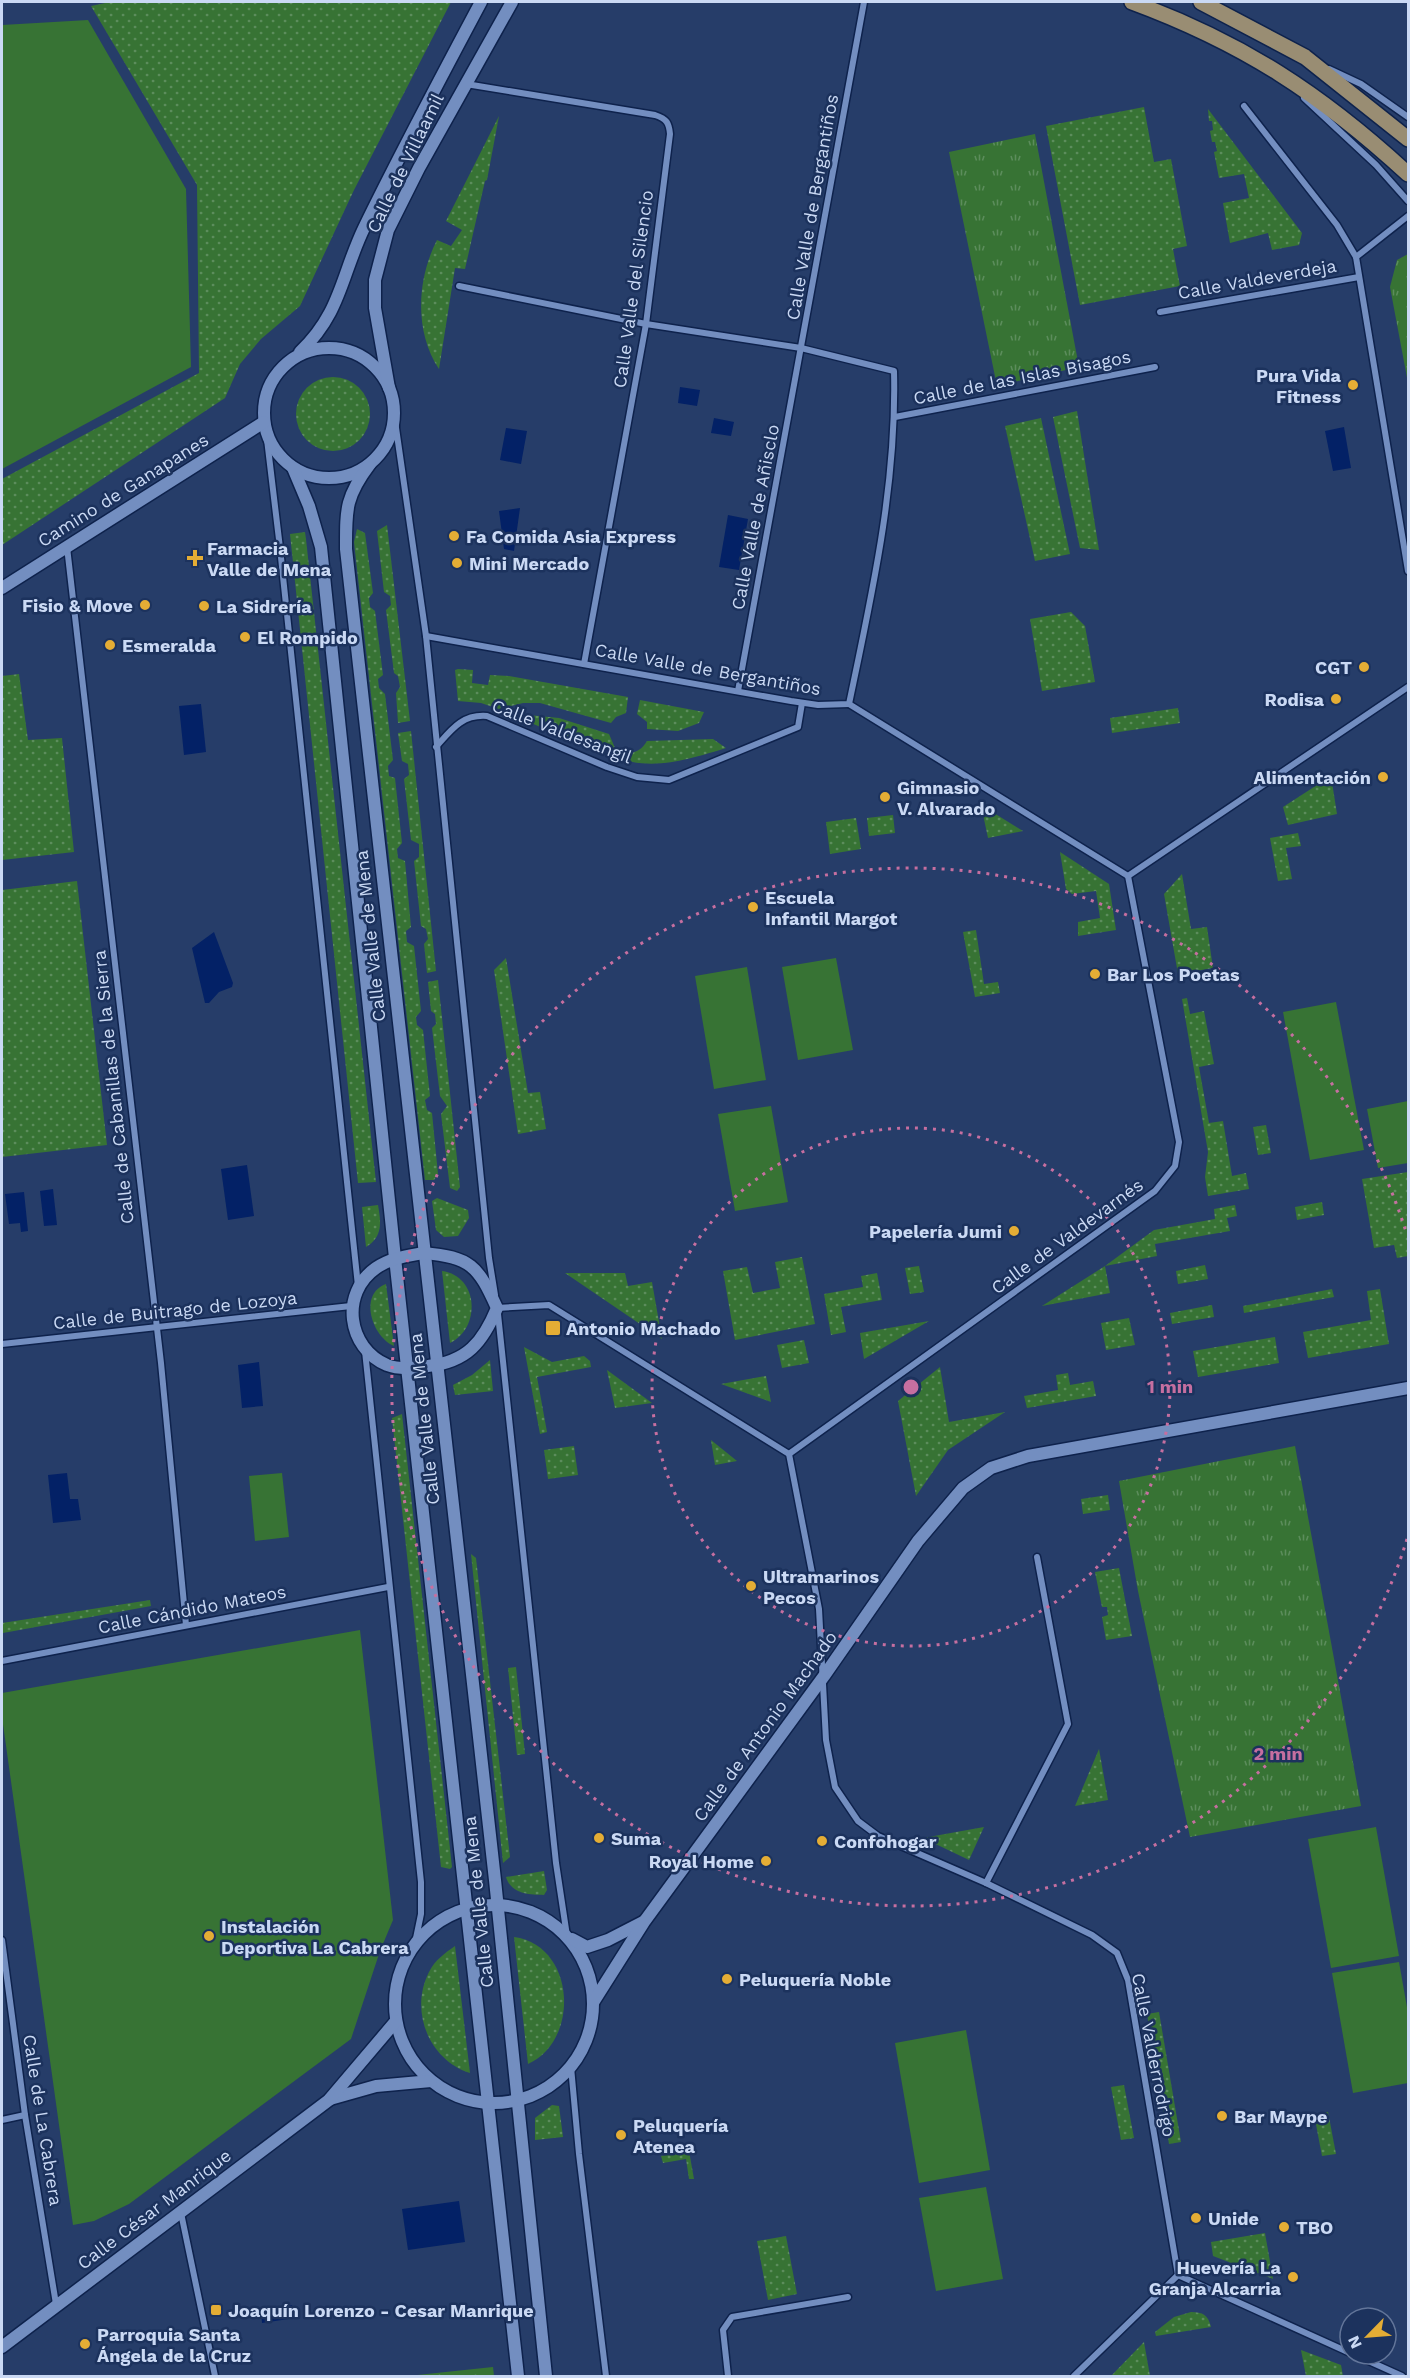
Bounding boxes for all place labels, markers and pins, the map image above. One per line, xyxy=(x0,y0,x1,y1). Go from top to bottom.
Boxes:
place label: Pura Vida Fitness xyxy=(1256,365,1342,407)
marker: Pura Vida Fitness xyxy=(1346,378,1360,392)
place label: Fa Comida Asia Express xyxy=(466,526,676,547)
marker: Fa Comida Asia Express xyxy=(447,529,461,543)
place label: Farmacia Valle de Mena xyxy=(207,538,332,580)
marker: Farmacia Valle de Mena xyxy=(188,551,202,565)
place label: Mini Mercado xyxy=(469,553,589,574)
marker: Mini Mercado xyxy=(450,556,464,570)
place label: Fisio & Move xyxy=(22,595,133,616)
place label: La Sidrería xyxy=(216,596,312,617)
marker: Fisio & Move xyxy=(138,598,152,612)
marker: La Sidrería xyxy=(197,599,211,613)
place label: El Rompido xyxy=(257,627,358,648)
marker: El Rompido xyxy=(238,630,252,644)
place label: Esmeralda xyxy=(122,635,217,656)
marker: Esmeralda xyxy=(103,638,117,652)
place label: CGT xyxy=(1315,657,1352,678)
marker: CGT xyxy=(1357,660,1371,674)
place label: Rodisa xyxy=(1264,689,1325,710)
marker: Rodisa xyxy=(1329,692,1343,706)
place label: Alimentación xyxy=(1253,767,1371,788)
marker: Alimentación xyxy=(1376,770,1390,784)
place label: Gimnasio V. Alvarado xyxy=(897,777,995,819)
marker: Gimnasio V. Alvarado xyxy=(878,790,892,804)
place label: Escuela Infantil Margot xyxy=(765,887,898,929)
marker: Escuela Infantil Margot xyxy=(746,900,760,914)
place label: Bar Los Poetas xyxy=(1107,964,1240,985)
marker: Bar Los Poetas xyxy=(1088,967,1102,981)
place label: Papelería Jumi xyxy=(869,1221,1002,1242)
marker: Papelería Jumi xyxy=(1007,1224,1021,1238)
place label: Antonio Machado xyxy=(566,1318,721,1339)
marker: Antonio Machado xyxy=(544,1319,562,1337)
centre of rings xyxy=(901,1377,921,1397)
place label: Ultramarinos Pecos xyxy=(763,1566,880,1608)
marker: Ultramarinos Pecos xyxy=(744,1579,758,1593)
place label: Suma xyxy=(611,1828,662,1849)
marker: Suma xyxy=(592,1831,606,1845)
place label: Confohogar xyxy=(834,1831,937,1852)
marker: Confohogar xyxy=(815,1834,829,1848)
place label: Royal Home xyxy=(649,1851,754,1872)
marker: Royal Home xyxy=(759,1854,773,1868)
place label: Instalación Deportiva La Cabrera xyxy=(221,1916,409,1958)
marker: Instalación Deportiva La Cabrera xyxy=(202,1929,216,1943)
place label: Peluquería Noble xyxy=(739,1969,891,1990)
marker: Peluquería Noble xyxy=(720,1972,734,1986)
place label: Bar Maype xyxy=(1234,2106,1327,2127)
marker: Bar Maype xyxy=(1215,2109,1229,2123)
place label: Peluquería Atenea xyxy=(633,2115,729,2157)
marker: Peluquería Atenea xyxy=(614,2128,628,2142)
place label: Unide xyxy=(1208,2208,1259,2229)
marker: Unide xyxy=(1189,2211,1203,2225)
place label: TBO xyxy=(1296,2217,1333,2238)
marker: TBO xyxy=(1277,2220,1291,2234)
place label: Huevería La Granja Alcarria xyxy=(1149,2257,1282,2299)
marker: Huevería La Granja Alcarria xyxy=(1286,2270,1300,2284)
place label: Joaquín Lorenzo - Cesar Manrique xyxy=(228,2300,534,2321)
marker: Joaquín Lorenzo - Cesar Manrique xyxy=(209,2303,223,2317)
place label: Parroquia Santa Ángela de la Cruz xyxy=(97,2324,251,2366)
marker: Parroquia Santa Ángela de la Cruz xyxy=(78,2337,92,2351)

